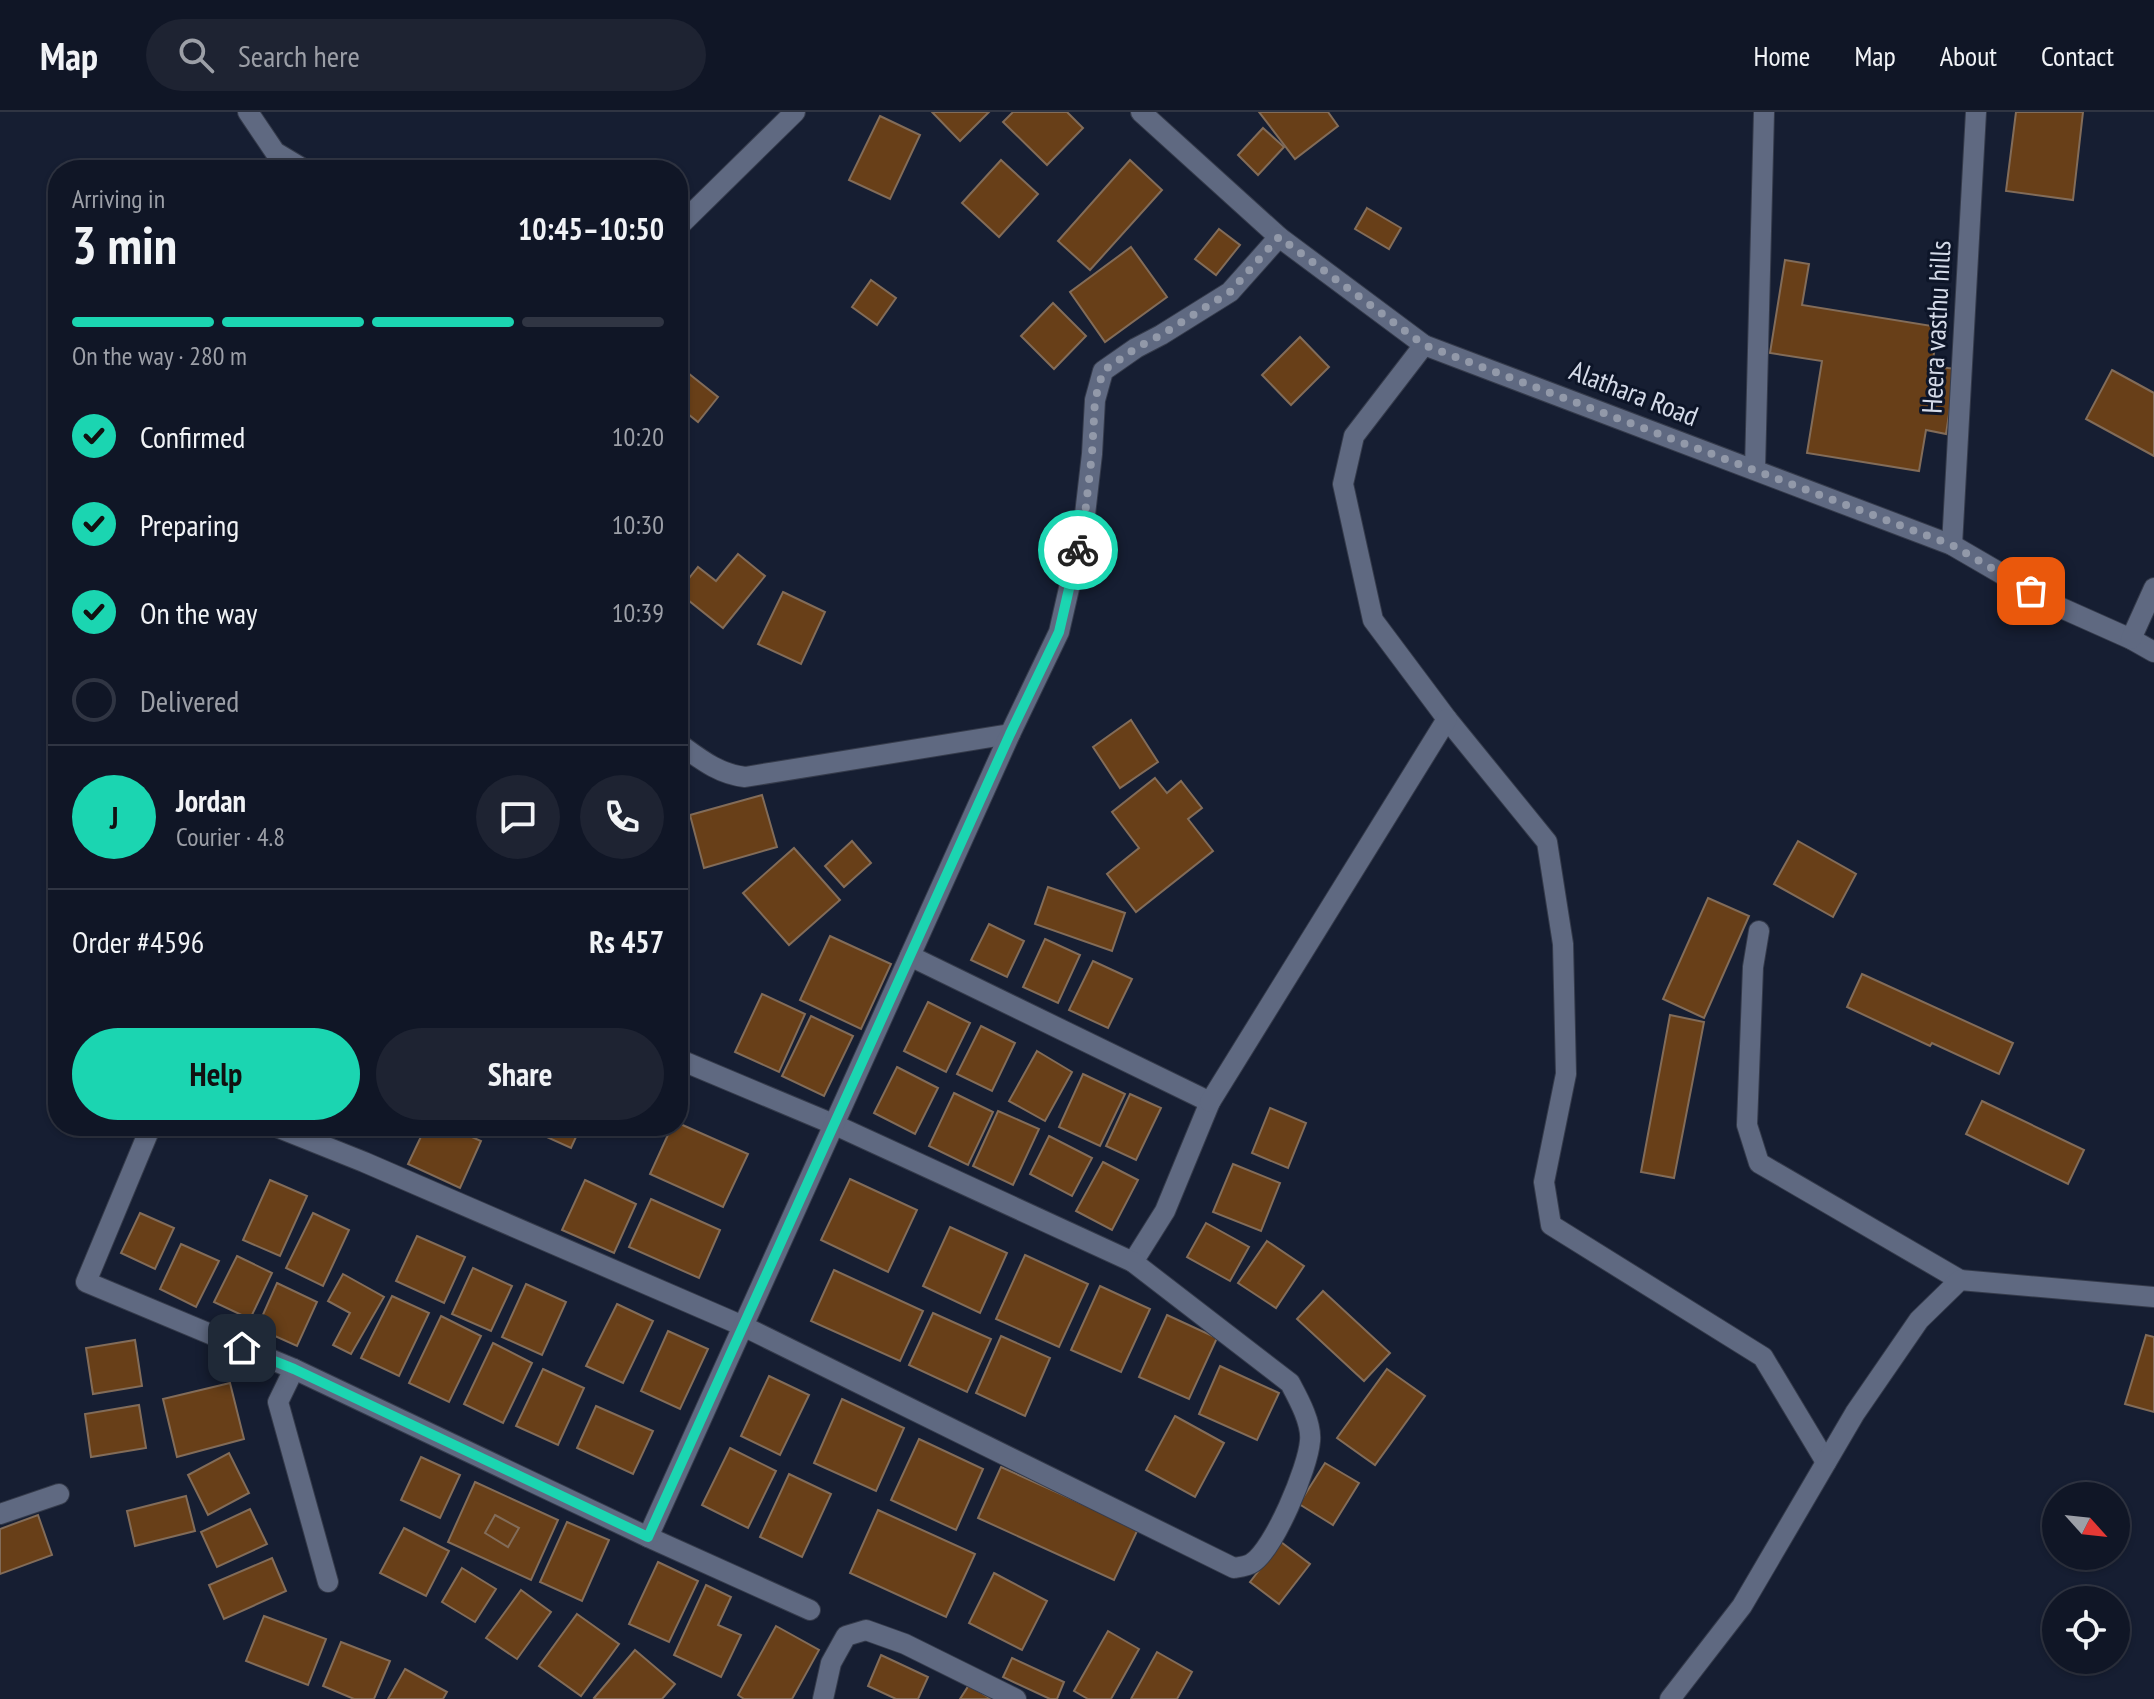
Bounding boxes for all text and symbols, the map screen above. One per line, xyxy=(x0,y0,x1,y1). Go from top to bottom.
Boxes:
search box xyxy=(146,19,706,91)
text: Map xyxy=(40,31,98,80)
icon: search xyxy=(174,33,218,77)
text: Search here xyxy=(238,36,360,75)
text: Home xyxy=(1754,37,1810,74)
text: Map xyxy=(1854,37,1896,74)
text: About xyxy=(1940,37,1997,74)
text: Contact xyxy=(2041,37,2114,74)
text: Arriving in xyxy=(72,182,165,215)
text: 10:45–10:50 xyxy=(518,209,664,248)
text: 3 min xyxy=(72,211,177,278)
street label: Heera vasthu hills xyxy=(1912,240,1959,414)
text: On the way · 280 m xyxy=(72,339,247,372)
street label: Alathara Road xyxy=(1565,351,1704,434)
icon: check xyxy=(72,414,116,458)
text: Confirmed xyxy=(140,417,245,456)
text: 10:20 xyxy=(612,420,664,453)
icon: check xyxy=(72,502,116,546)
text: Preparing xyxy=(140,505,239,544)
text: 10:30 xyxy=(612,508,664,541)
courier xyxy=(1038,510,1118,590)
icon: bike xyxy=(1056,528,1100,572)
pin xyxy=(1997,557,2065,625)
icon: bag xyxy=(2009,569,2053,613)
icon: check xyxy=(72,590,116,634)
text: On the way xyxy=(140,593,257,632)
text: 10:39 xyxy=(612,596,664,629)
text: Delivered xyxy=(140,681,239,720)
button: chat xyxy=(476,775,560,859)
button: phone xyxy=(580,775,664,859)
text: Jordan xyxy=(176,781,246,820)
text: J xyxy=(110,798,118,837)
text: Courier · 4.8 xyxy=(176,820,285,853)
text: Order #4596 xyxy=(72,922,204,961)
text: Rs 457 xyxy=(589,922,664,961)
button: Help xyxy=(72,1028,360,1120)
button: Share xyxy=(376,1028,664,1120)
pin xyxy=(208,1314,276,1382)
icon: home xyxy=(220,1326,264,1370)
north arrow xyxy=(2042,1482,2130,1570)
map controls xyxy=(2042,1482,2130,1674)
button: locate xyxy=(2042,1586,2130,1674)

